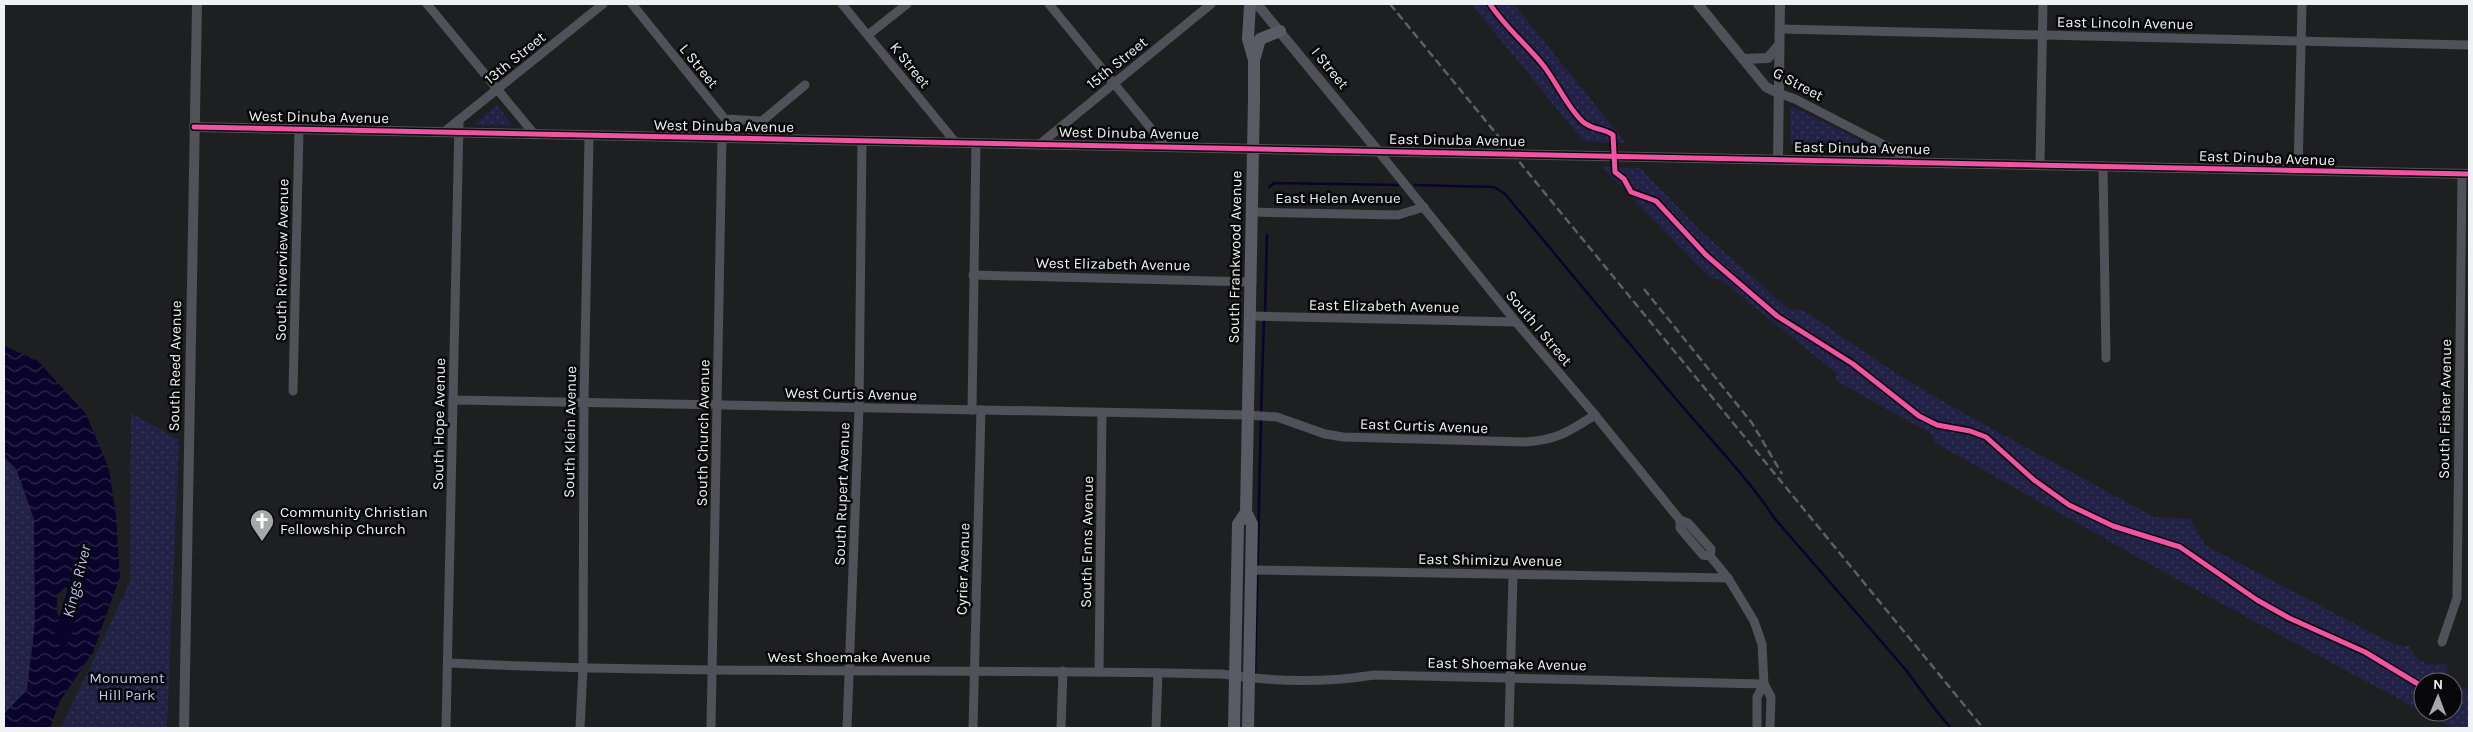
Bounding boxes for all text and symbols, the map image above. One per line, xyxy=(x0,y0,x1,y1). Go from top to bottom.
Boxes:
street label: East Lincoln Avenue xyxy=(2057,13,2193,33)
street label: 13th Street xyxy=(481,28,549,88)
street label: 15th Street xyxy=(1083,33,1151,93)
street label: K Street xyxy=(886,38,934,92)
street label: L Street xyxy=(676,40,723,92)
street label: I Street xyxy=(1308,43,1353,93)
street label: G Street xyxy=(1770,63,1827,105)
street label: West Dinuba Avenue xyxy=(249,107,389,127)
street label: West Dinuba Avenue xyxy=(654,116,794,136)
street label: West Dinuba Avenue xyxy=(1059,123,1199,143)
street label: East Dinuba Avenue xyxy=(1389,130,1525,150)
street label: East Dinuba Avenue xyxy=(1794,138,1930,158)
street label: East Dinuba Avenue xyxy=(2199,147,2335,169)
street label: South Frankwood Avenue xyxy=(1224,170,1246,344)
street label: South Riverview Avenue xyxy=(272,179,292,341)
street label: East Helen Avenue xyxy=(1275,189,1401,207)
street label: West Elizabeth Avenue xyxy=(1036,254,1190,274)
street label: South I Street xyxy=(1502,286,1576,370)
street label: East Elizabeth Avenue xyxy=(1309,296,1459,316)
street label: South Reed Avenue xyxy=(165,300,185,432)
street label: South Fisher Avenue xyxy=(2435,339,2455,479)
street label: South Hope Avenue xyxy=(429,358,449,490)
street label: South Church Avenue xyxy=(693,359,713,507)
street label: South Klein Avenue xyxy=(560,366,580,498)
street label: West Curtis Avenue xyxy=(785,384,917,404)
street label: East Curtis Avenue xyxy=(1360,415,1488,437)
street label: South Rupert Avenue xyxy=(831,422,853,566)
street label: South Enns Avenue xyxy=(1077,476,1097,608)
place label: Community Christian Fellowship Church xyxy=(280,503,428,538)
church icon: Community Christian Fellowship Church xyxy=(249,508,275,542)
street label: Cyrier Avenue xyxy=(952,523,974,615)
water label: Kings River xyxy=(58,542,95,619)
street label: East Shimizu Avenue xyxy=(1418,550,1562,570)
street label: West Shoemake Avenue xyxy=(767,648,931,666)
street label: East Shoemake Avenue xyxy=(1427,654,1587,674)
park label: Monument Hill Park xyxy=(89,669,165,704)
north arrow xyxy=(2413,672,2463,722)
text: N xyxy=(2433,676,2443,693)

